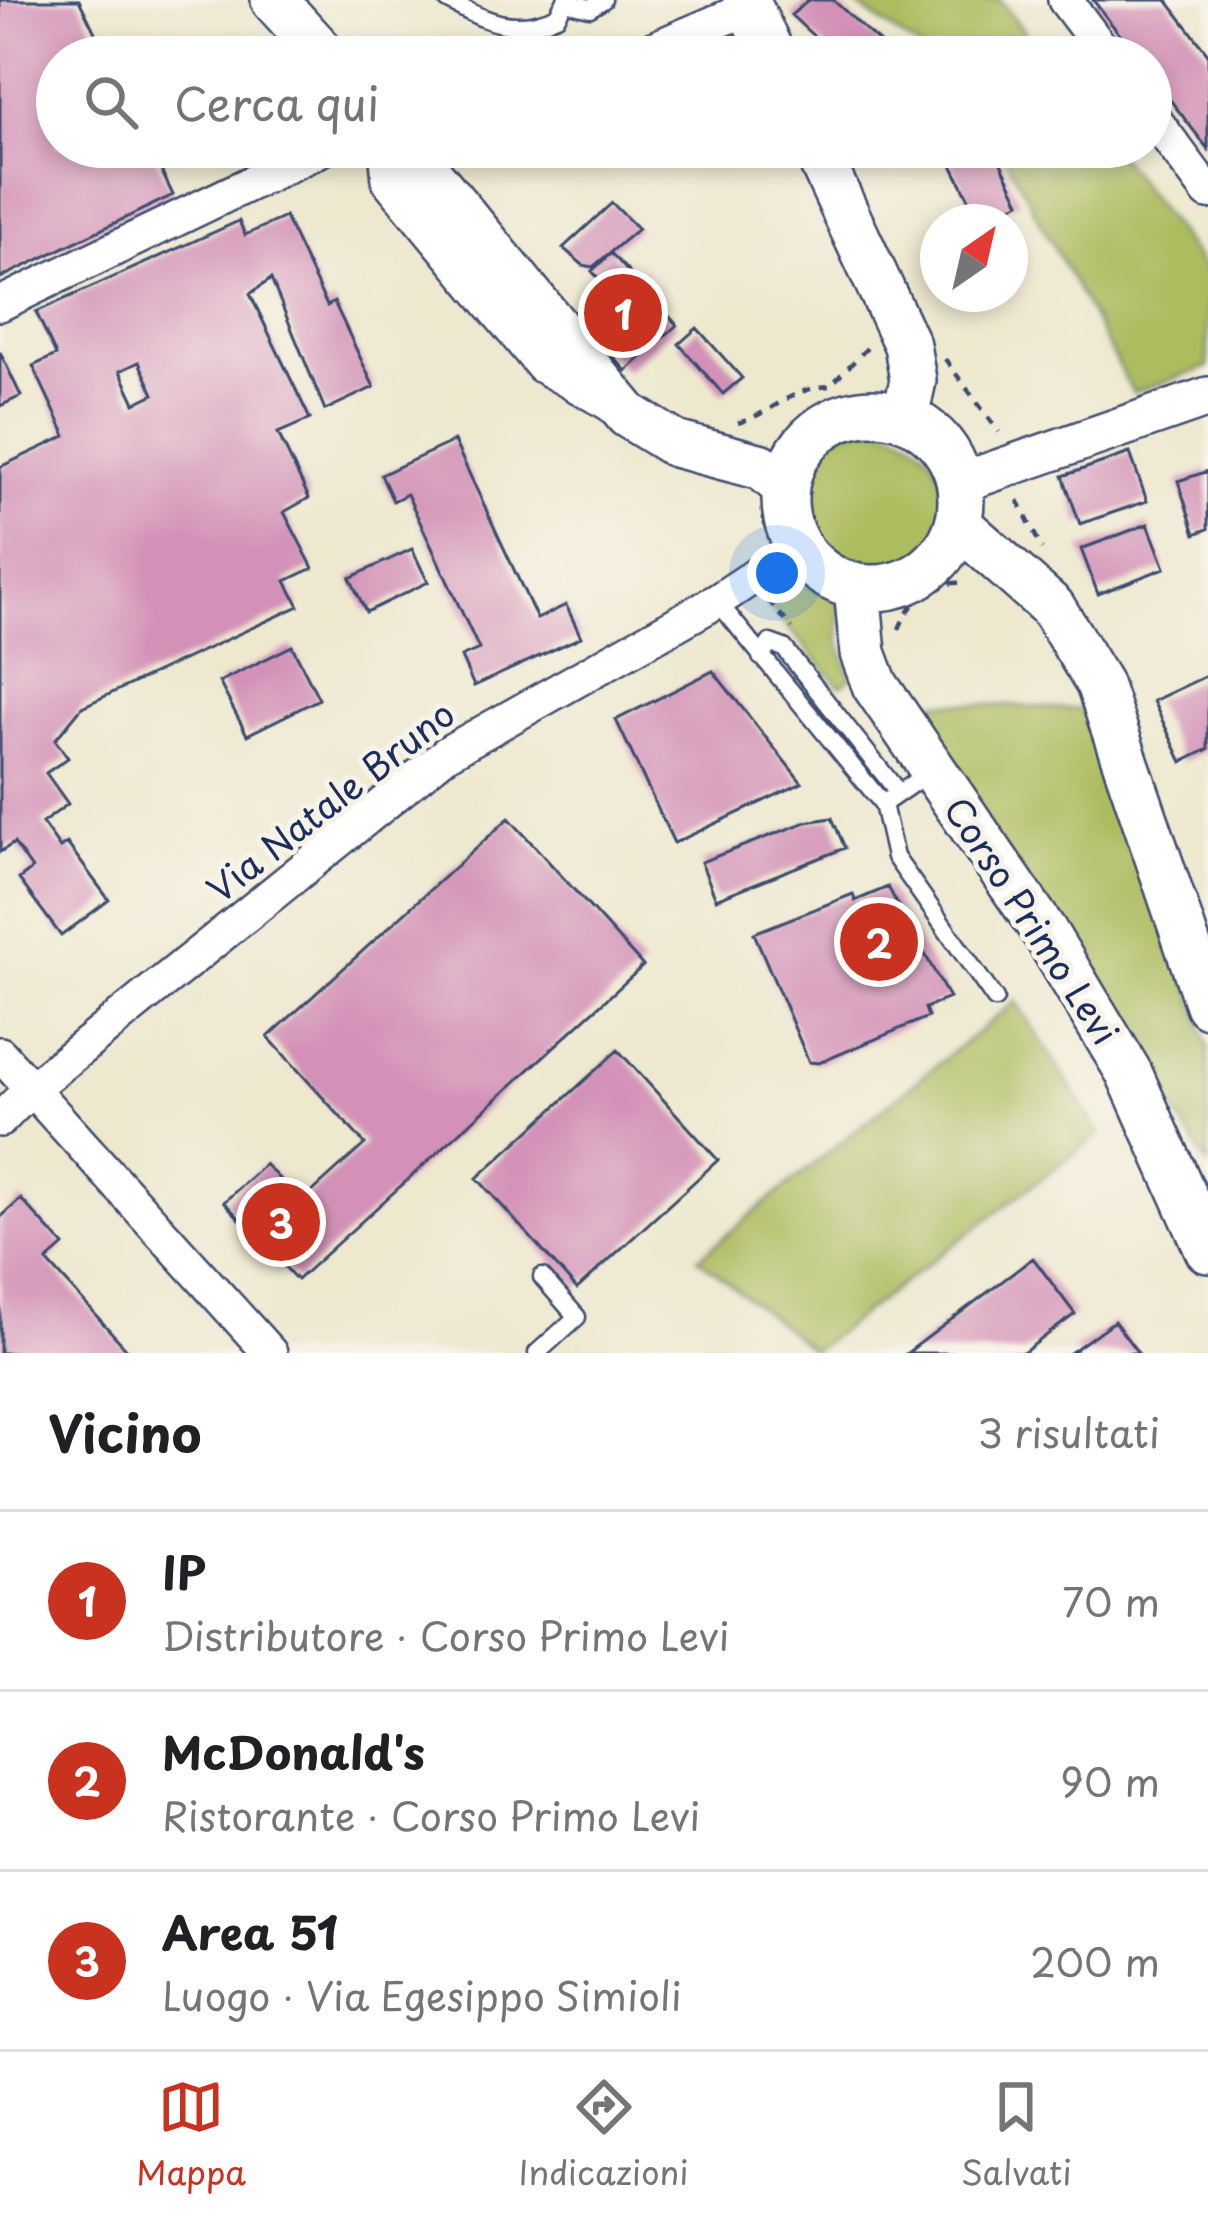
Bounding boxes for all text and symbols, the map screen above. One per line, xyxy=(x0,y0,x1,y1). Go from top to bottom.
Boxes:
search box xyxy=(36,36,1172,168)
text: Cerca qui xyxy=(174,68,379,136)
icon: search xyxy=(78,69,144,135)
north arrow xyxy=(920,204,1028,312)
pin: 1 xyxy=(584,268,662,358)
your location xyxy=(747,543,807,603)
street label: Via Natale Bruno xyxy=(194,686,465,915)
street label: Corso Primo Levi xyxy=(932,785,1133,1054)
pin: 2 xyxy=(840,897,918,987)
pin: 3 xyxy=(242,1177,320,1267)
text: Vicino xyxy=(48,1393,201,1470)
text: 3 risultati xyxy=(977,1402,1160,1461)
text: IP xyxy=(162,1537,206,1605)
text: 1 xyxy=(78,1571,96,1630)
text: 70 m xyxy=(1062,1571,1160,1630)
text: Distributore · Corso Primo Levi xyxy=(162,1605,729,1664)
text: McDonald's xyxy=(162,1717,425,1785)
text: 2 xyxy=(73,1751,101,1810)
text: 90 m xyxy=(1060,1751,1160,1810)
text: Ristorante · Corso Primo Levi xyxy=(162,1785,700,1844)
text: Area 51 xyxy=(162,1897,338,1965)
text: 3 xyxy=(74,1931,100,1990)
text: 200 m xyxy=(1030,1931,1160,1990)
text: Luogo · Via Egesippo Simioli xyxy=(162,1965,682,2024)
tab: Mappa xyxy=(136,2074,246,2196)
tab: Indicazioni xyxy=(518,2074,689,2196)
tab: Salvati xyxy=(961,2074,1072,2196)

